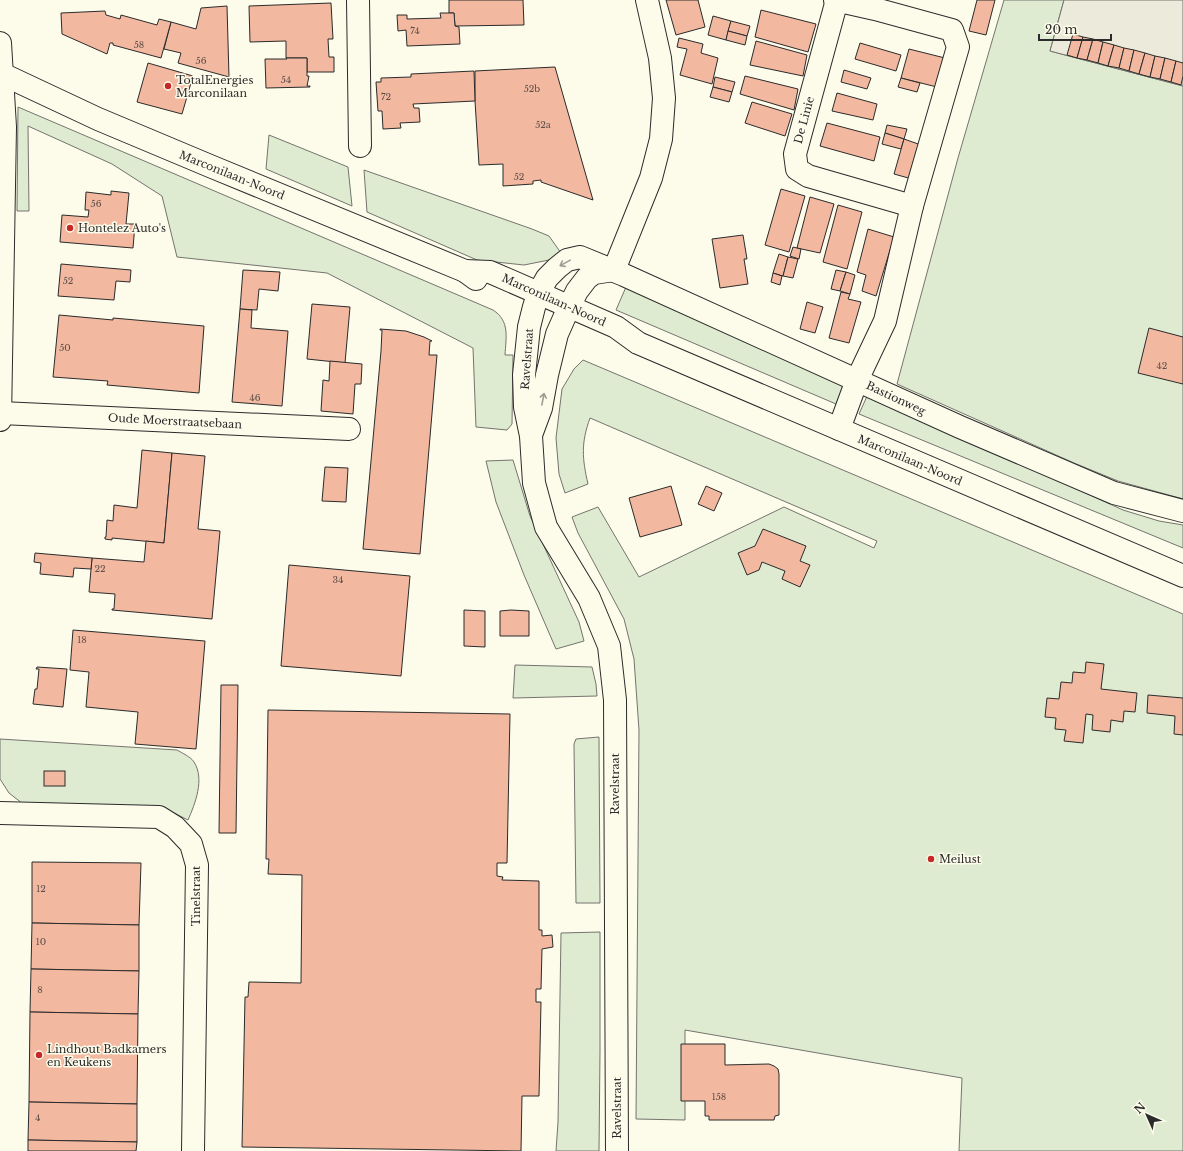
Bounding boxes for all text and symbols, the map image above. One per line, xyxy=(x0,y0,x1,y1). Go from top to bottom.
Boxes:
scale bar xyxy=(1039,16,1111,42)
text: 20 m xyxy=(1045,22,1077,37)
house number: 74 xyxy=(410,25,420,36)
house number: 58 xyxy=(134,39,144,50)
house number: 56 xyxy=(196,55,207,66)
place label: TotalEnergies Marconilaan xyxy=(176,73,253,100)
house number: 54 xyxy=(281,74,291,85)
marker: TotalEnergies Marconilaan xyxy=(163,81,173,91)
house number: 52b xyxy=(524,83,540,94)
house number: 72 xyxy=(381,91,391,102)
street label: De Linie xyxy=(791,95,817,145)
house number: 52a xyxy=(535,119,551,130)
street label: Marconilaan-Noord xyxy=(177,147,287,203)
house number: 52 xyxy=(514,171,524,182)
house number: 56 xyxy=(91,198,102,209)
place label: Hontelez Auto's xyxy=(78,221,166,235)
marker: Hontelez Auto's xyxy=(65,223,75,233)
one-way arrow xyxy=(559,259,571,267)
street label: Marconilaan-Noord xyxy=(500,271,609,330)
house number: 52 xyxy=(63,275,73,286)
street label: Ravelstraat xyxy=(518,327,536,390)
house number: 50 xyxy=(59,342,71,353)
house number: 42 xyxy=(1157,360,1167,371)
street label: Bastionweg xyxy=(864,378,928,418)
house number: 46 xyxy=(249,392,261,403)
one-way arrow xyxy=(539,392,547,405)
street label: Oude Moerstraatsebaan xyxy=(108,411,243,432)
street label: Marconilaan-Noord xyxy=(855,432,965,489)
house number: 22 xyxy=(94,563,106,574)
house number: 34 xyxy=(333,574,343,585)
house number: 18 xyxy=(77,634,87,645)
street label: Ravelstraat xyxy=(608,752,622,815)
place label: Meilust xyxy=(939,852,982,866)
marker: Meilust xyxy=(926,854,936,864)
street label: Tinelstraat xyxy=(189,865,203,926)
house number: 12 xyxy=(36,883,46,894)
house number: 10 xyxy=(36,936,46,947)
house number: 8 xyxy=(37,984,43,995)
place label: Lindhout Badkamers en Keukens xyxy=(47,1042,166,1069)
marker: Lindhout Badkamers en Keukens xyxy=(34,1050,44,1060)
street label: Ravelstraat xyxy=(610,1076,624,1139)
house number: 158 xyxy=(712,1091,726,1102)
north arrow xyxy=(1127,1095,1167,1135)
text: N xyxy=(1131,1099,1149,1117)
house number: 4 xyxy=(35,1112,41,1123)

